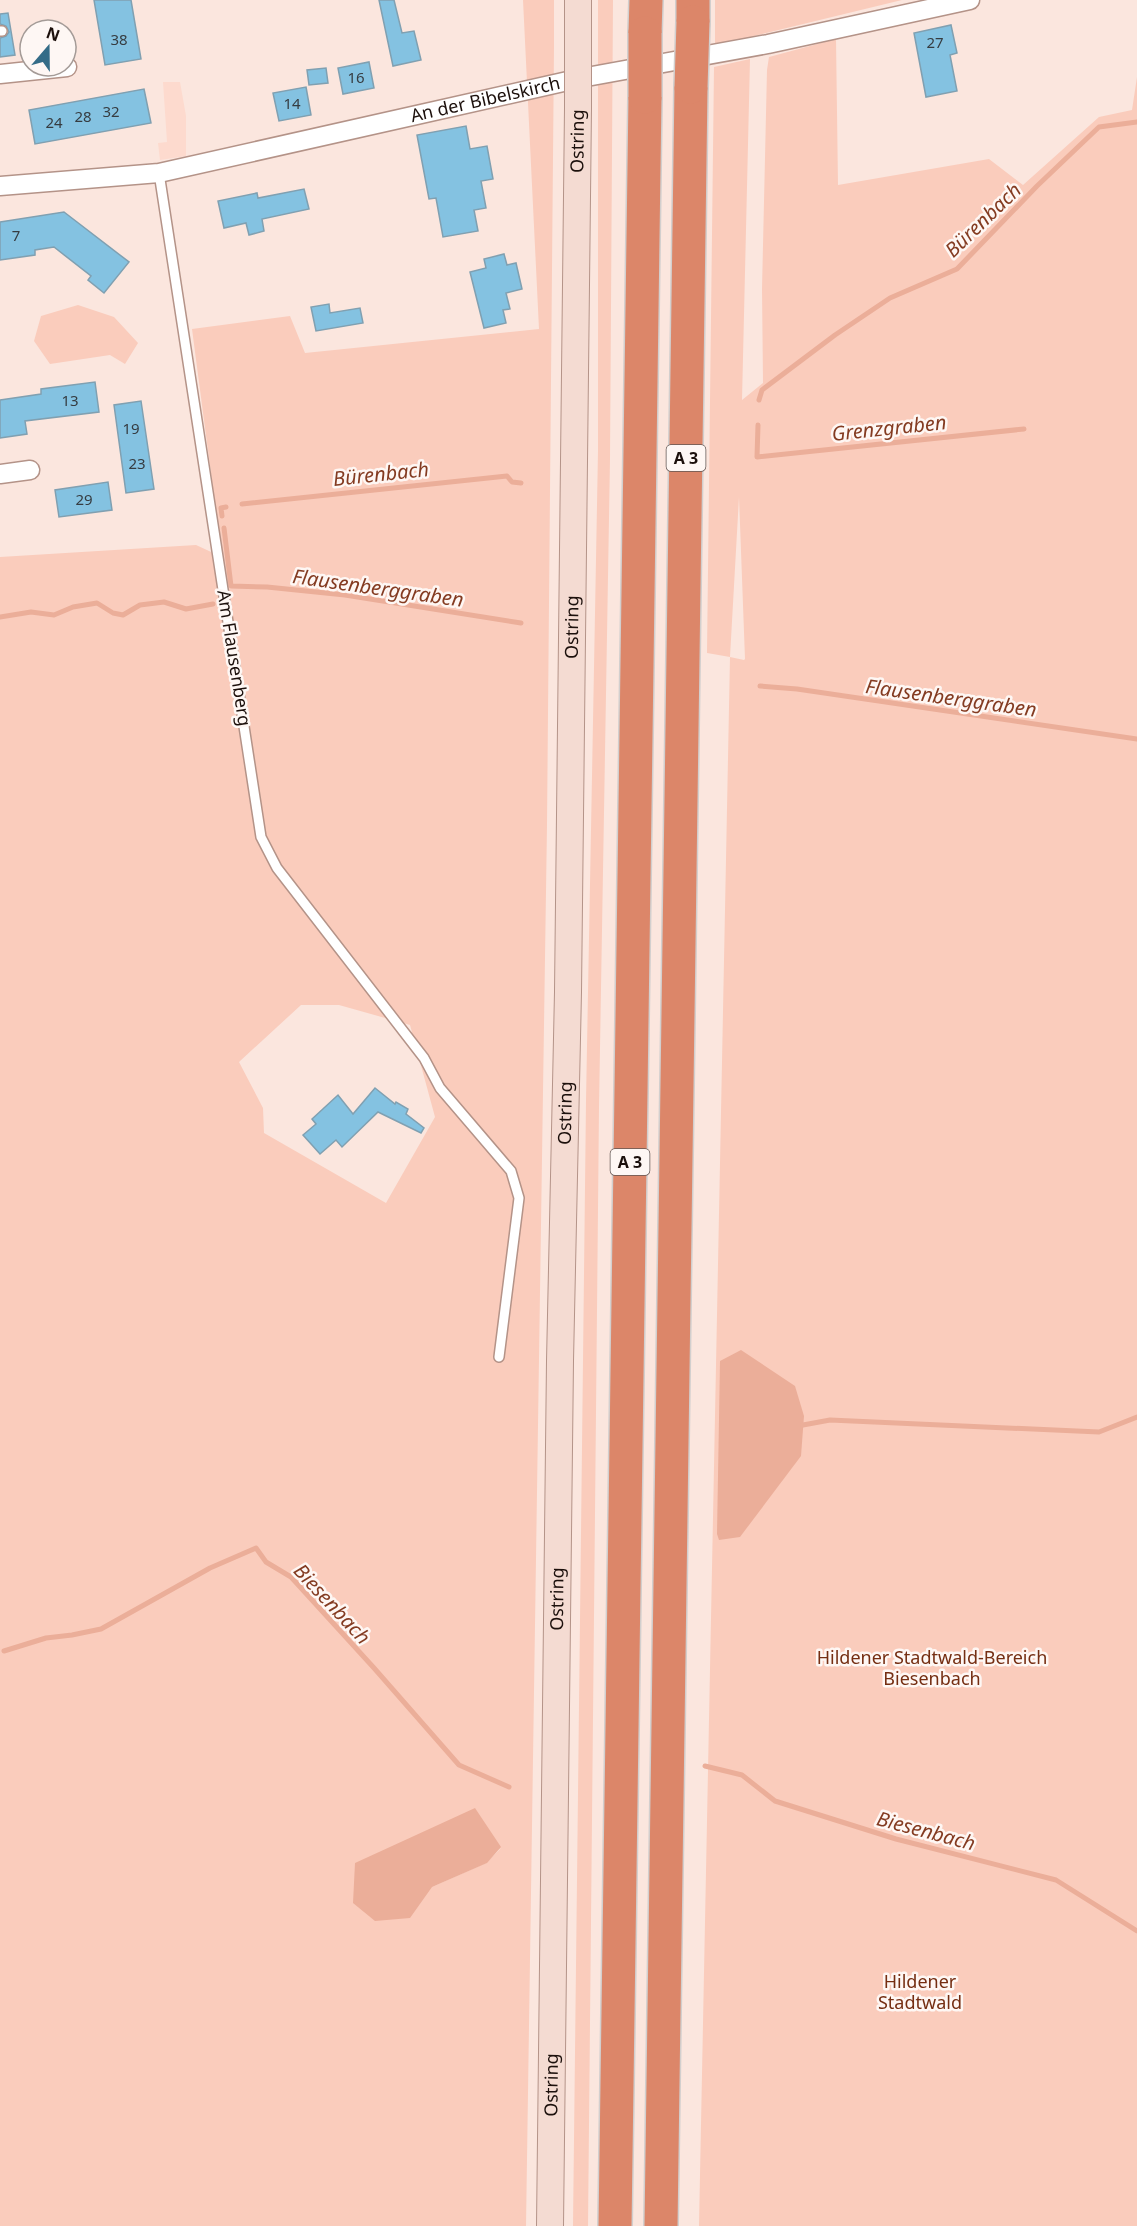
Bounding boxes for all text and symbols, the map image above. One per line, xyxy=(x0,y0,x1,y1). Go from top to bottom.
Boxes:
north arrow xyxy=(18,18,78,78)
text: N xyxy=(43,21,63,46)
house number: 38 xyxy=(110,29,128,49)
house number: 27 xyxy=(926,32,944,52)
house number: 16 xyxy=(347,67,365,87)
street label: An der Bibelskirch xyxy=(408,70,562,127)
house number: 14 xyxy=(283,93,301,113)
house number: 32 xyxy=(102,101,120,121)
house number: 28 xyxy=(74,106,92,126)
street label: Ostring xyxy=(564,109,589,173)
house number: 24 xyxy=(45,112,63,132)
water label: Bürenbach xyxy=(939,176,1027,263)
house number: 7 xyxy=(12,225,20,245)
house number: 13 xyxy=(61,390,79,410)
water label: Grenzgraben xyxy=(830,408,948,447)
house number: 19 xyxy=(122,418,140,438)
road number: A 3 xyxy=(666,445,706,471)
house number: 23 xyxy=(128,453,146,473)
water label: Bürenbach xyxy=(332,455,430,492)
house number: 29 xyxy=(75,489,93,509)
water label: Flausenberggraben xyxy=(291,562,465,613)
street label: Am Flausenberg xyxy=(212,588,258,728)
street label: Ostring xyxy=(559,595,583,659)
water label: Flausenberggraben xyxy=(864,672,1038,723)
street label: Ostring xyxy=(552,1081,577,1145)
road number: A 3 xyxy=(610,1149,650,1175)
water label: Biesenbach xyxy=(288,1558,377,1650)
street label: Ostring xyxy=(544,1567,569,1631)
park label: Hildener Stadtwald-Bereich Biesenbach xyxy=(817,1645,1047,1690)
water label: Biesenbach xyxy=(874,1804,978,1857)
park label: Hildener Stadtwald xyxy=(878,1969,962,2014)
street label: Ostring xyxy=(538,2053,563,2117)

